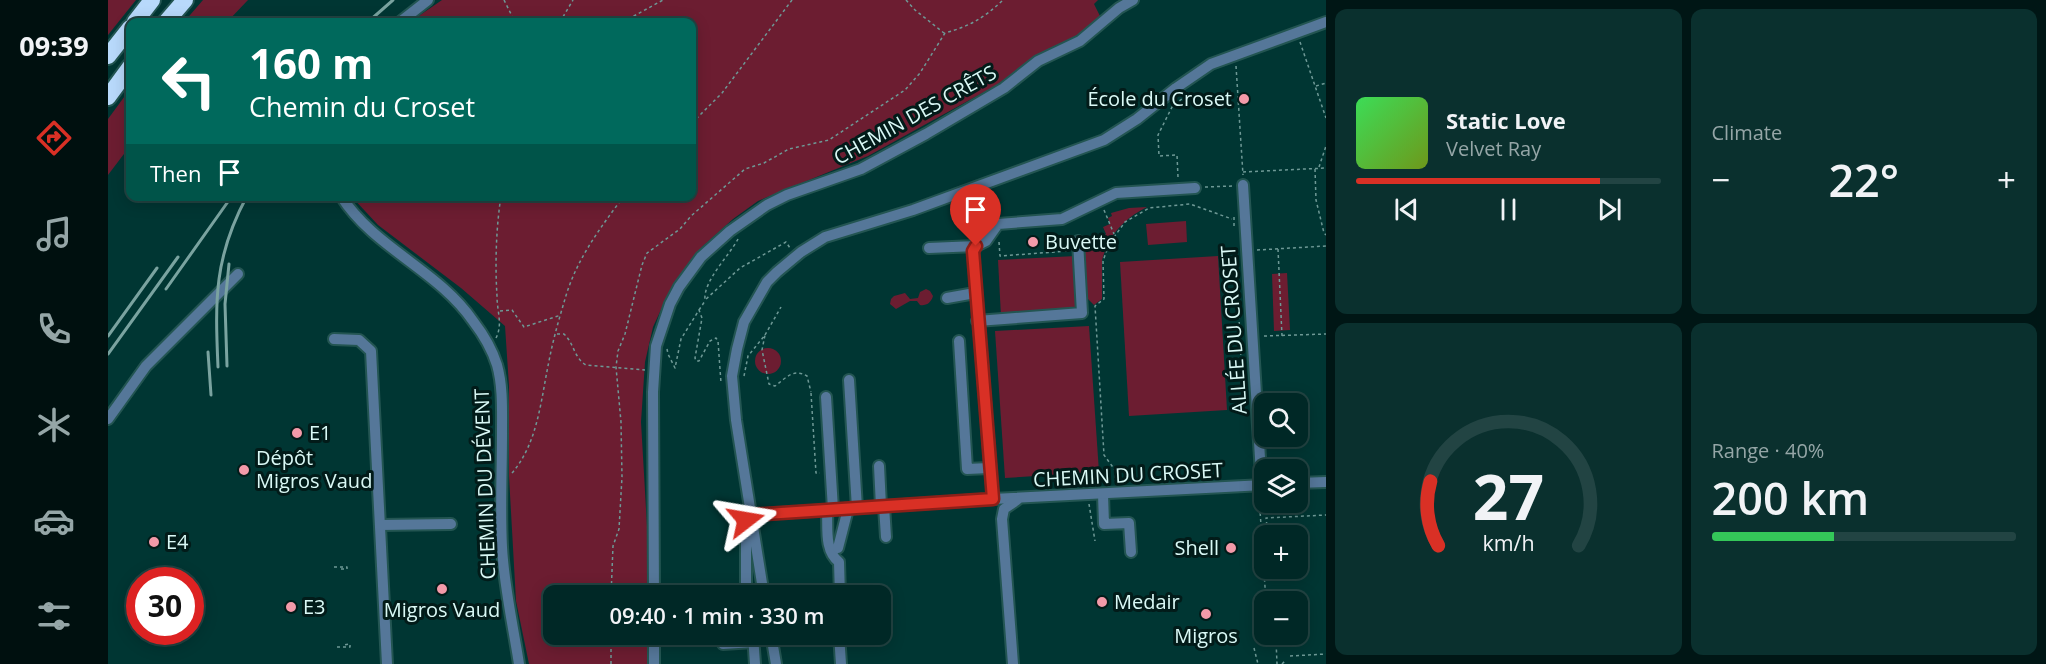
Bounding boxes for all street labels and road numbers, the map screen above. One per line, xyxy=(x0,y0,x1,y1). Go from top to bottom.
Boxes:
street label: CHEMIN DES CRÊTS xyxy=(829,59,1001,171)
street label: ALLÉE DU CROSET xyxy=(1214,245,1253,415)
street label: CHEMIN DU DÉVENT xyxy=(468,388,501,580)
street label: CHEMIN DU CROSET xyxy=(1032,456,1224,493)

